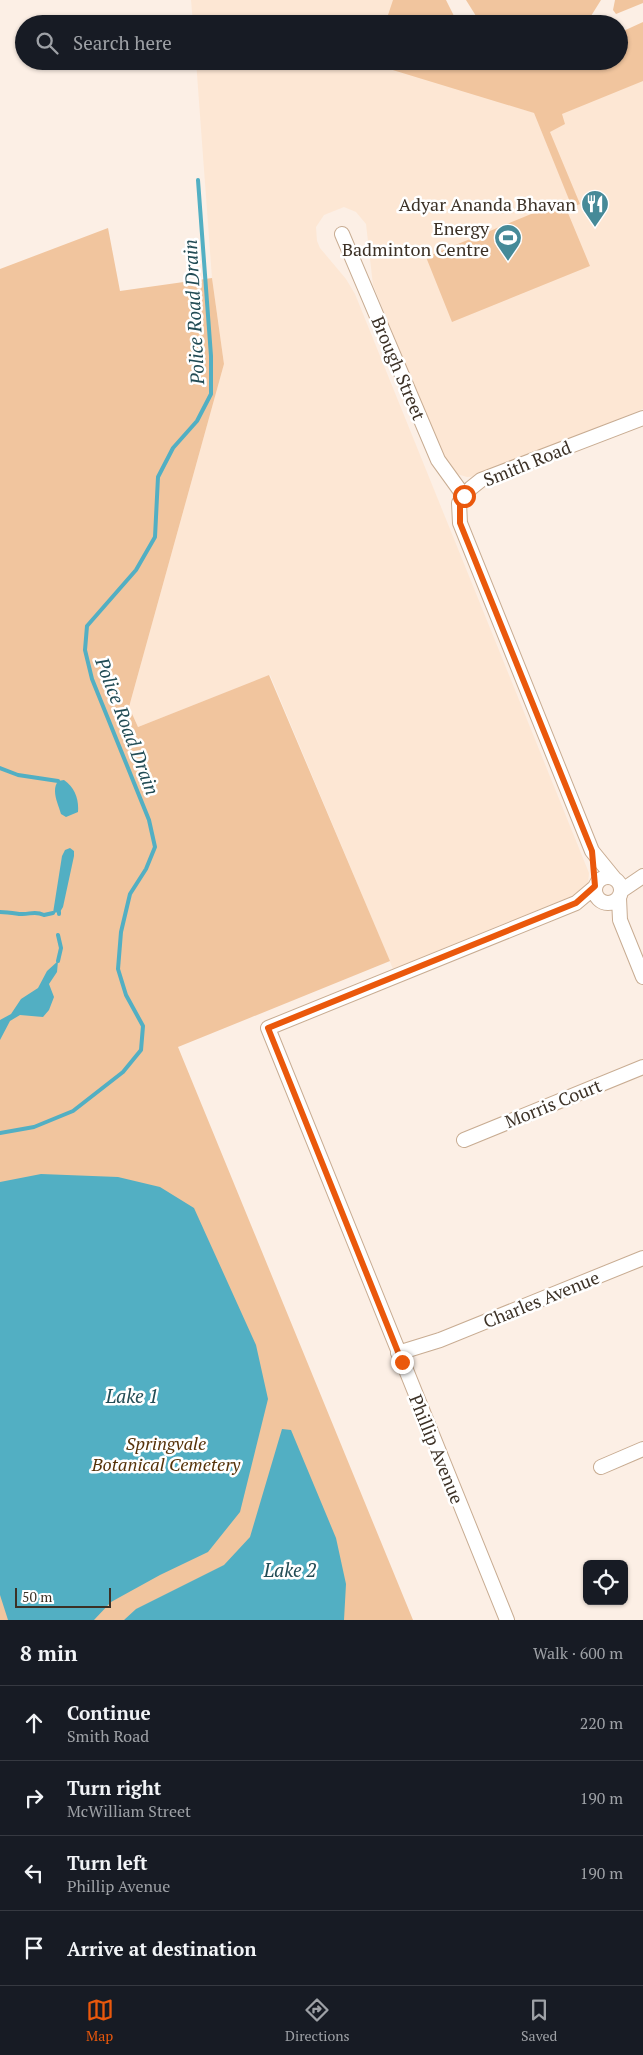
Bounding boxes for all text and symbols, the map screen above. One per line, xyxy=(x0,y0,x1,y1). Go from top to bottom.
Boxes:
search box xyxy=(15,15,628,70)
icon: search xyxy=(33,29,61,57)
text: Search here xyxy=(73,30,172,55)
restaurant icon: Adyar Ananda Bhavan xyxy=(580,189,610,228)
place label: Adyar Ananda Bhavan xyxy=(399,192,576,216)
place label: Energy Badminton Centre xyxy=(342,216,490,261)
sports icon: Energy Badminton Centre xyxy=(493,223,523,262)
water label: Police Road Drain xyxy=(177,239,209,386)
street label: Brough Street xyxy=(366,312,432,424)
street label: Smith Road xyxy=(480,435,574,491)
route start xyxy=(453,485,476,508)
water label: Police Road Drain xyxy=(90,653,166,798)
street label: Morris Court xyxy=(501,1073,605,1133)
street label: Charles Avenue xyxy=(479,1265,603,1333)
route end xyxy=(391,1351,414,1374)
water label: Lake 1 xyxy=(105,1383,158,1408)
street label: Phillip Avenue xyxy=(404,1391,470,1507)
park label: Springvale Botanical Cemetery xyxy=(91,1431,241,1476)
water label: Lake 2 xyxy=(263,1557,316,1582)
map controls xyxy=(583,1560,628,1605)
button: locate xyxy=(583,1560,628,1605)
scale bar xyxy=(15,1585,111,1608)
text: 50 m xyxy=(22,1587,52,1606)
text: 8 min xyxy=(20,1639,77,1667)
text: Walk · 600 m xyxy=(533,1642,623,1664)
text: Continue xyxy=(67,1700,151,1725)
icon: ahead xyxy=(20,1709,48,1737)
text: 220 m xyxy=(580,1712,623,1734)
text: Smith Road xyxy=(67,1725,149,1747)
text: Turn right xyxy=(67,1775,161,1800)
icon: right xyxy=(20,1784,48,1812)
text: 190 m xyxy=(580,1787,623,1809)
text: McWilliam Street xyxy=(67,1800,191,1822)
text: Turn left xyxy=(67,1850,148,1875)
icon: left xyxy=(20,1859,48,1887)
text: 190 m xyxy=(580,1862,623,1884)
text: Phillip Avenue xyxy=(67,1875,170,1897)
icon: arrive xyxy=(20,1934,48,1962)
text: Arrive at destination xyxy=(67,1936,256,1961)
tab: Map xyxy=(86,1996,114,2045)
tab: Directions xyxy=(285,1996,350,2045)
tab: Saved xyxy=(521,1996,557,2045)

